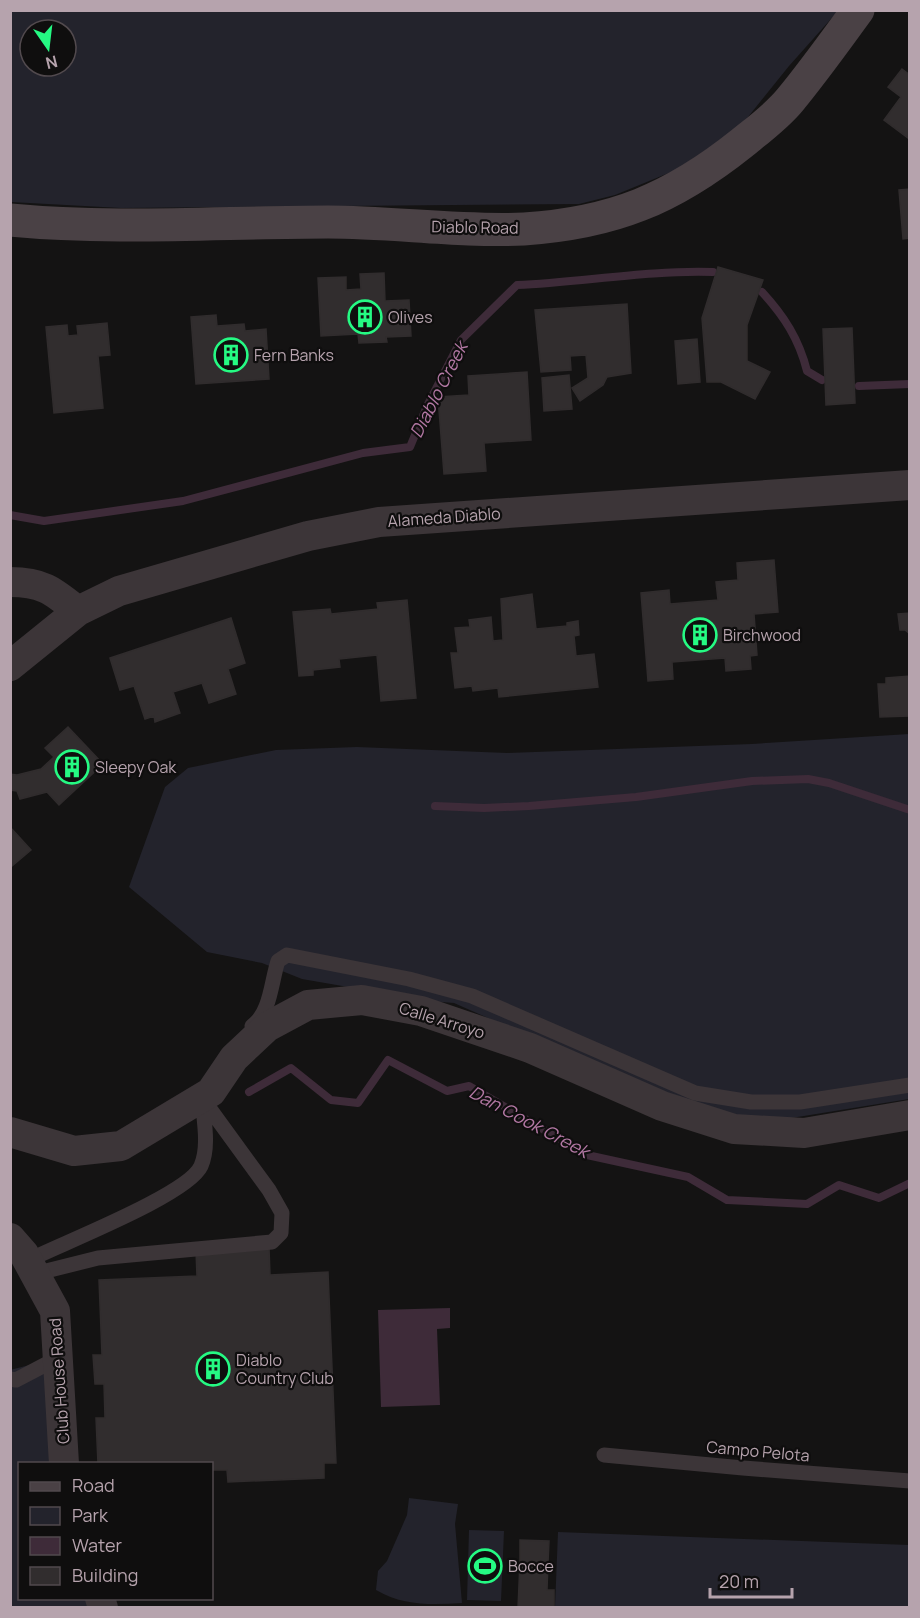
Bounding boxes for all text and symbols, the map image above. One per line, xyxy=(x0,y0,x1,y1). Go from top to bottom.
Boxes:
north arrow xyxy=(18,18,78,78)
text: N xyxy=(43,50,60,75)
street label: Diablo Road xyxy=(431,215,519,239)
building icon: Olives xyxy=(347,299,383,335)
place label: Olives xyxy=(388,306,433,328)
water label: Diablo Creek xyxy=(404,335,474,442)
building icon: Fern Banks xyxy=(213,337,249,373)
place label: Fern Banks xyxy=(254,344,334,366)
street label: Alameda Diablo xyxy=(387,502,501,532)
building icon: Birchwood xyxy=(682,617,718,653)
place label: Birchwood xyxy=(723,624,801,646)
building icon: Sleepy Oak xyxy=(54,749,90,785)
place label: Sleepy Oak xyxy=(95,756,177,778)
street label: Calle Arroyo xyxy=(396,997,488,1043)
water label: Dan Cook Creek xyxy=(465,1079,596,1164)
street label: Club House Road xyxy=(44,1317,74,1445)
place label: Diablo Country Club xyxy=(236,1349,334,1389)
building icon: Diablo Country Club xyxy=(195,1351,231,1387)
street label: Campo Pelota xyxy=(705,1436,811,1466)
legend xyxy=(18,1462,213,1600)
text: Road xyxy=(72,1473,115,1497)
text: Park xyxy=(72,1503,109,1527)
text: Water xyxy=(72,1533,122,1557)
sports icon: Bocce xyxy=(467,1548,503,1584)
place label: Bocce xyxy=(508,1555,554,1577)
scale bar xyxy=(710,1561,792,1599)
text: Building xyxy=(72,1563,138,1587)
text: 20 m xyxy=(719,1569,759,1593)

